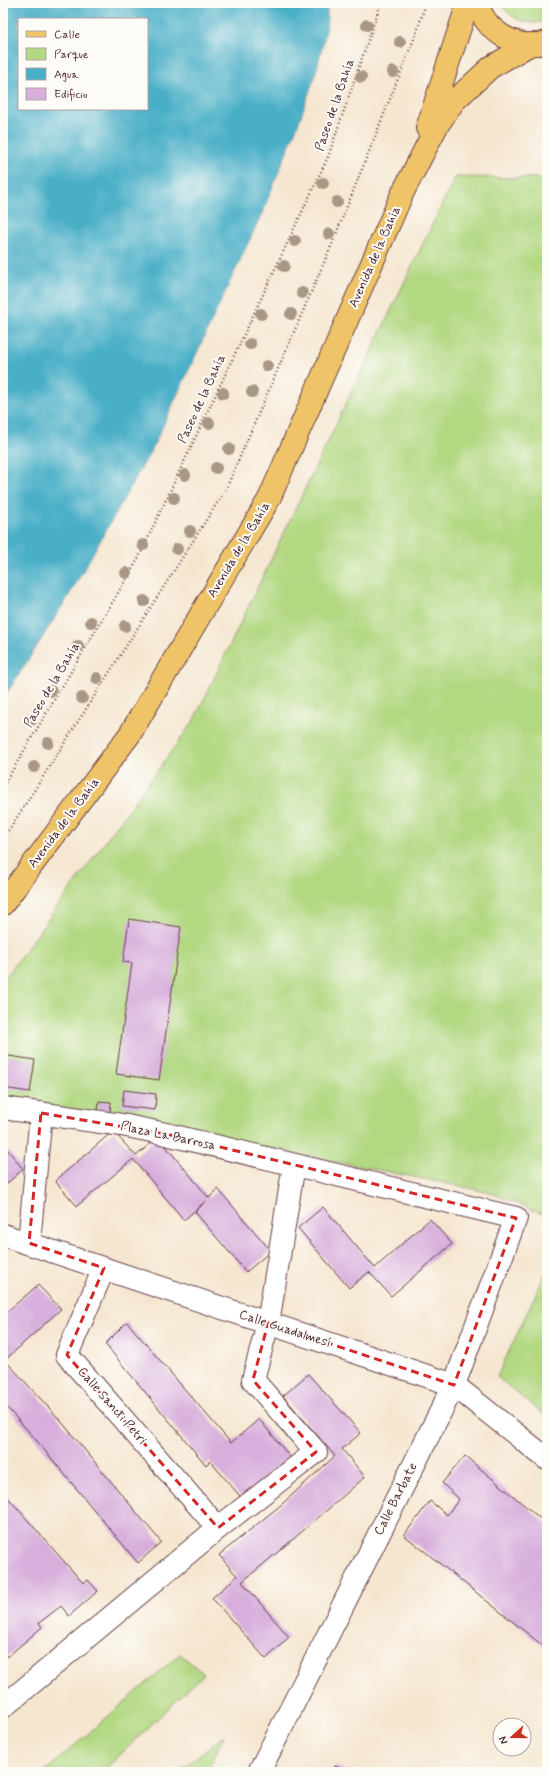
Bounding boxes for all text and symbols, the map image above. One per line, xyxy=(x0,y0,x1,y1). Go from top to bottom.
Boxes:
legend xyxy=(18,18,148,110)
text: Calle xyxy=(54,27,80,43)
text: Parque xyxy=(54,47,89,63)
street label: Paseo de la Bahía xyxy=(311,56,359,153)
text: Agua xyxy=(54,67,79,83)
text: Edificio xyxy=(54,87,88,103)
street label: Avenida de la Bahía xyxy=(345,203,405,310)
street label: Paseo de la Bahía xyxy=(174,352,230,446)
street label: Avenida de la Bahía xyxy=(204,499,275,601)
street label: Paseo de la Bahía xyxy=(20,639,84,731)
street label: Avenida de la Bahía xyxy=(24,774,104,872)
street label: Plaza La Barrosa xyxy=(119,1118,217,1154)
street label: Calle Guadalmesí xyxy=(237,1306,333,1352)
street label: Calle Sancti Petri xyxy=(74,1364,150,1448)
street label: Calle Barbate xyxy=(370,1460,422,1538)
north arrow xyxy=(492,1717,532,1757)
text: N xyxy=(496,1734,511,1746)

